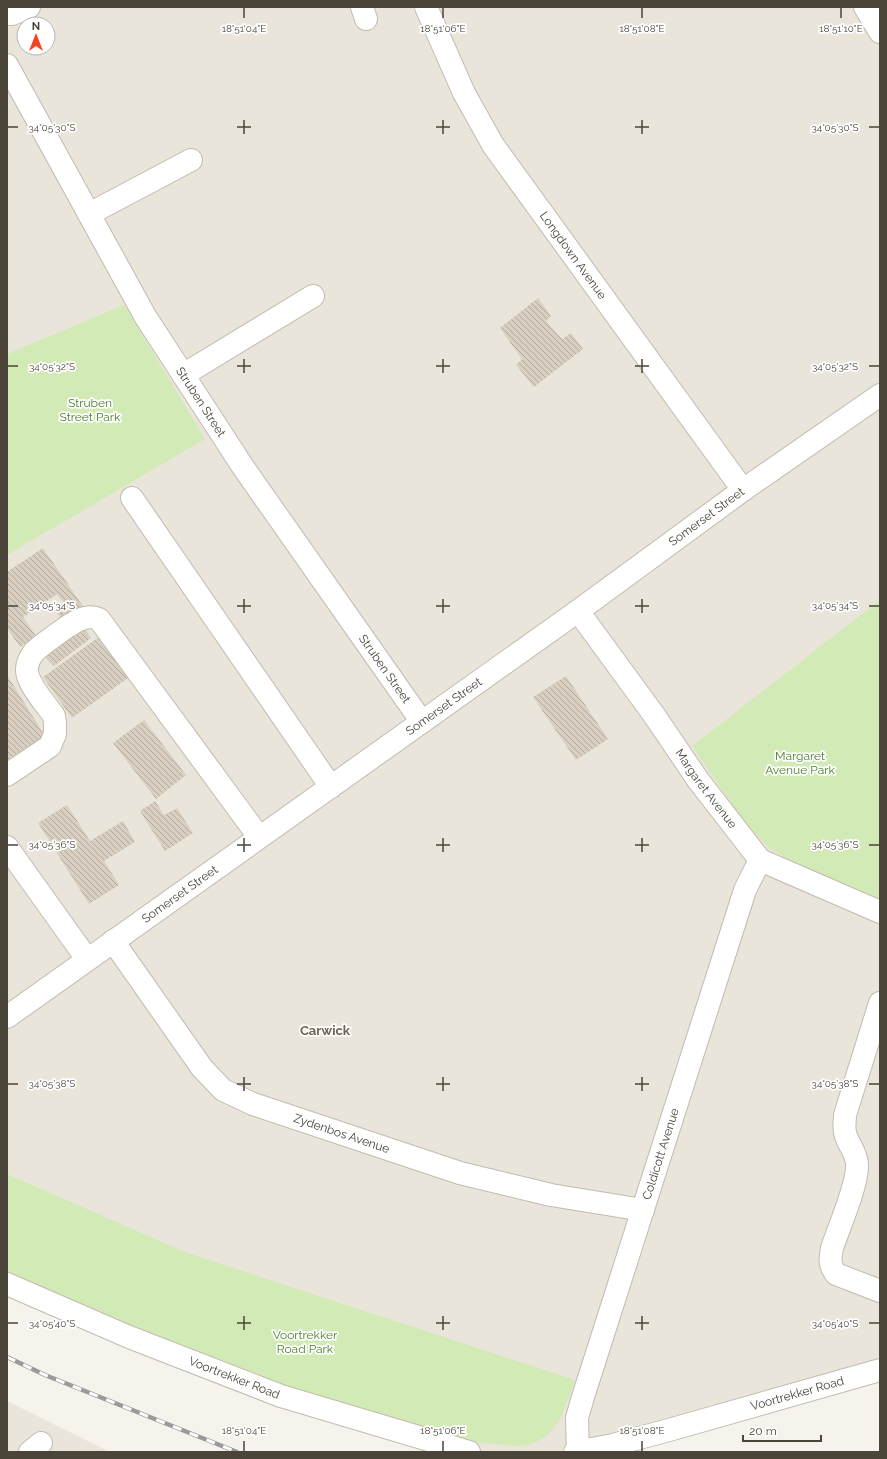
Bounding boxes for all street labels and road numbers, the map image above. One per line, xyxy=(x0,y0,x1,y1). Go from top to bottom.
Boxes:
street label: Longdown Avenue xyxy=(537,209,609,302)
street label: Struben Street xyxy=(173,364,229,440)
street label: Somerset Street xyxy=(666,485,747,549)
street label: Struben Street xyxy=(356,632,413,706)
street label: Somerset Street xyxy=(403,675,485,738)
street label: Margaret Avenue xyxy=(672,746,740,831)
street label: Somerset Street xyxy=(139,862,220,926)
street label: Coldicott Avenue xyxy=(639,1106,682,1201)
street label: Zydenbos Avenue xyxy=(292,1111,391,1156)
street label: Voortrekker Road xyxy=(187,1354,282,1402)
street label: Voortrekker Road xyxy=(749,1374,845,1413)

